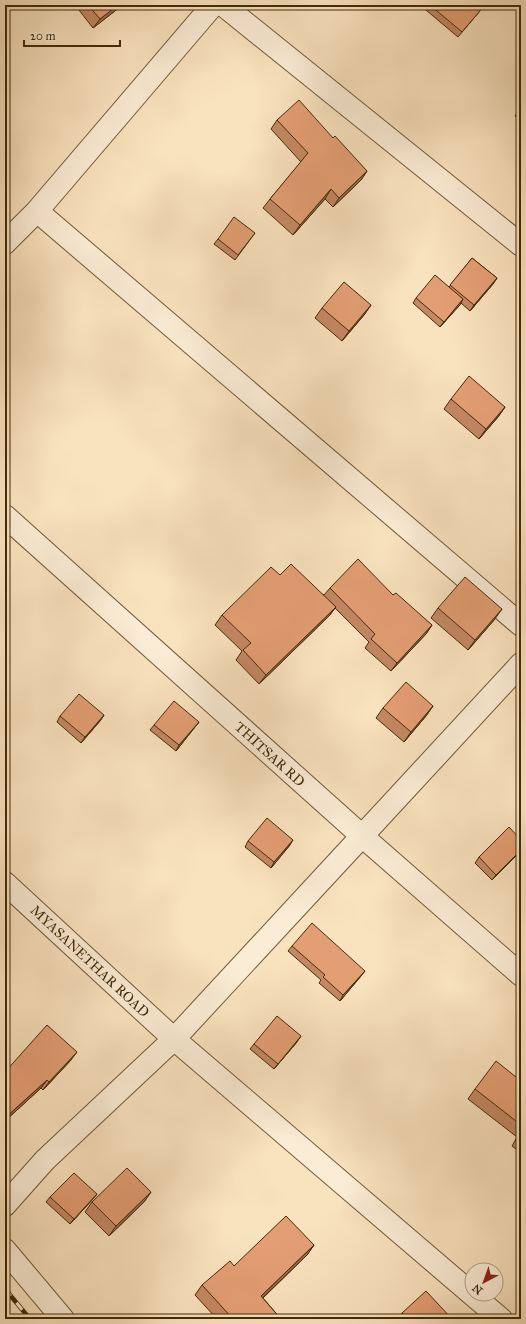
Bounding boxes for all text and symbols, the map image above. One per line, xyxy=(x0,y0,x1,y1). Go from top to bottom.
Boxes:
scale bar xyxy=(24,22,120,48)
text: 20 m xyxy=(30,29,56,43)
street label: THITSAR RD xyxy=(231,718,308,790)
street label: MYASANETHAR ROAD xyxy=(27,902,153,1021)
north arrow xyxy=(464,1262,504,1302)
text: N xyxy=(469,1281,486,1297)

